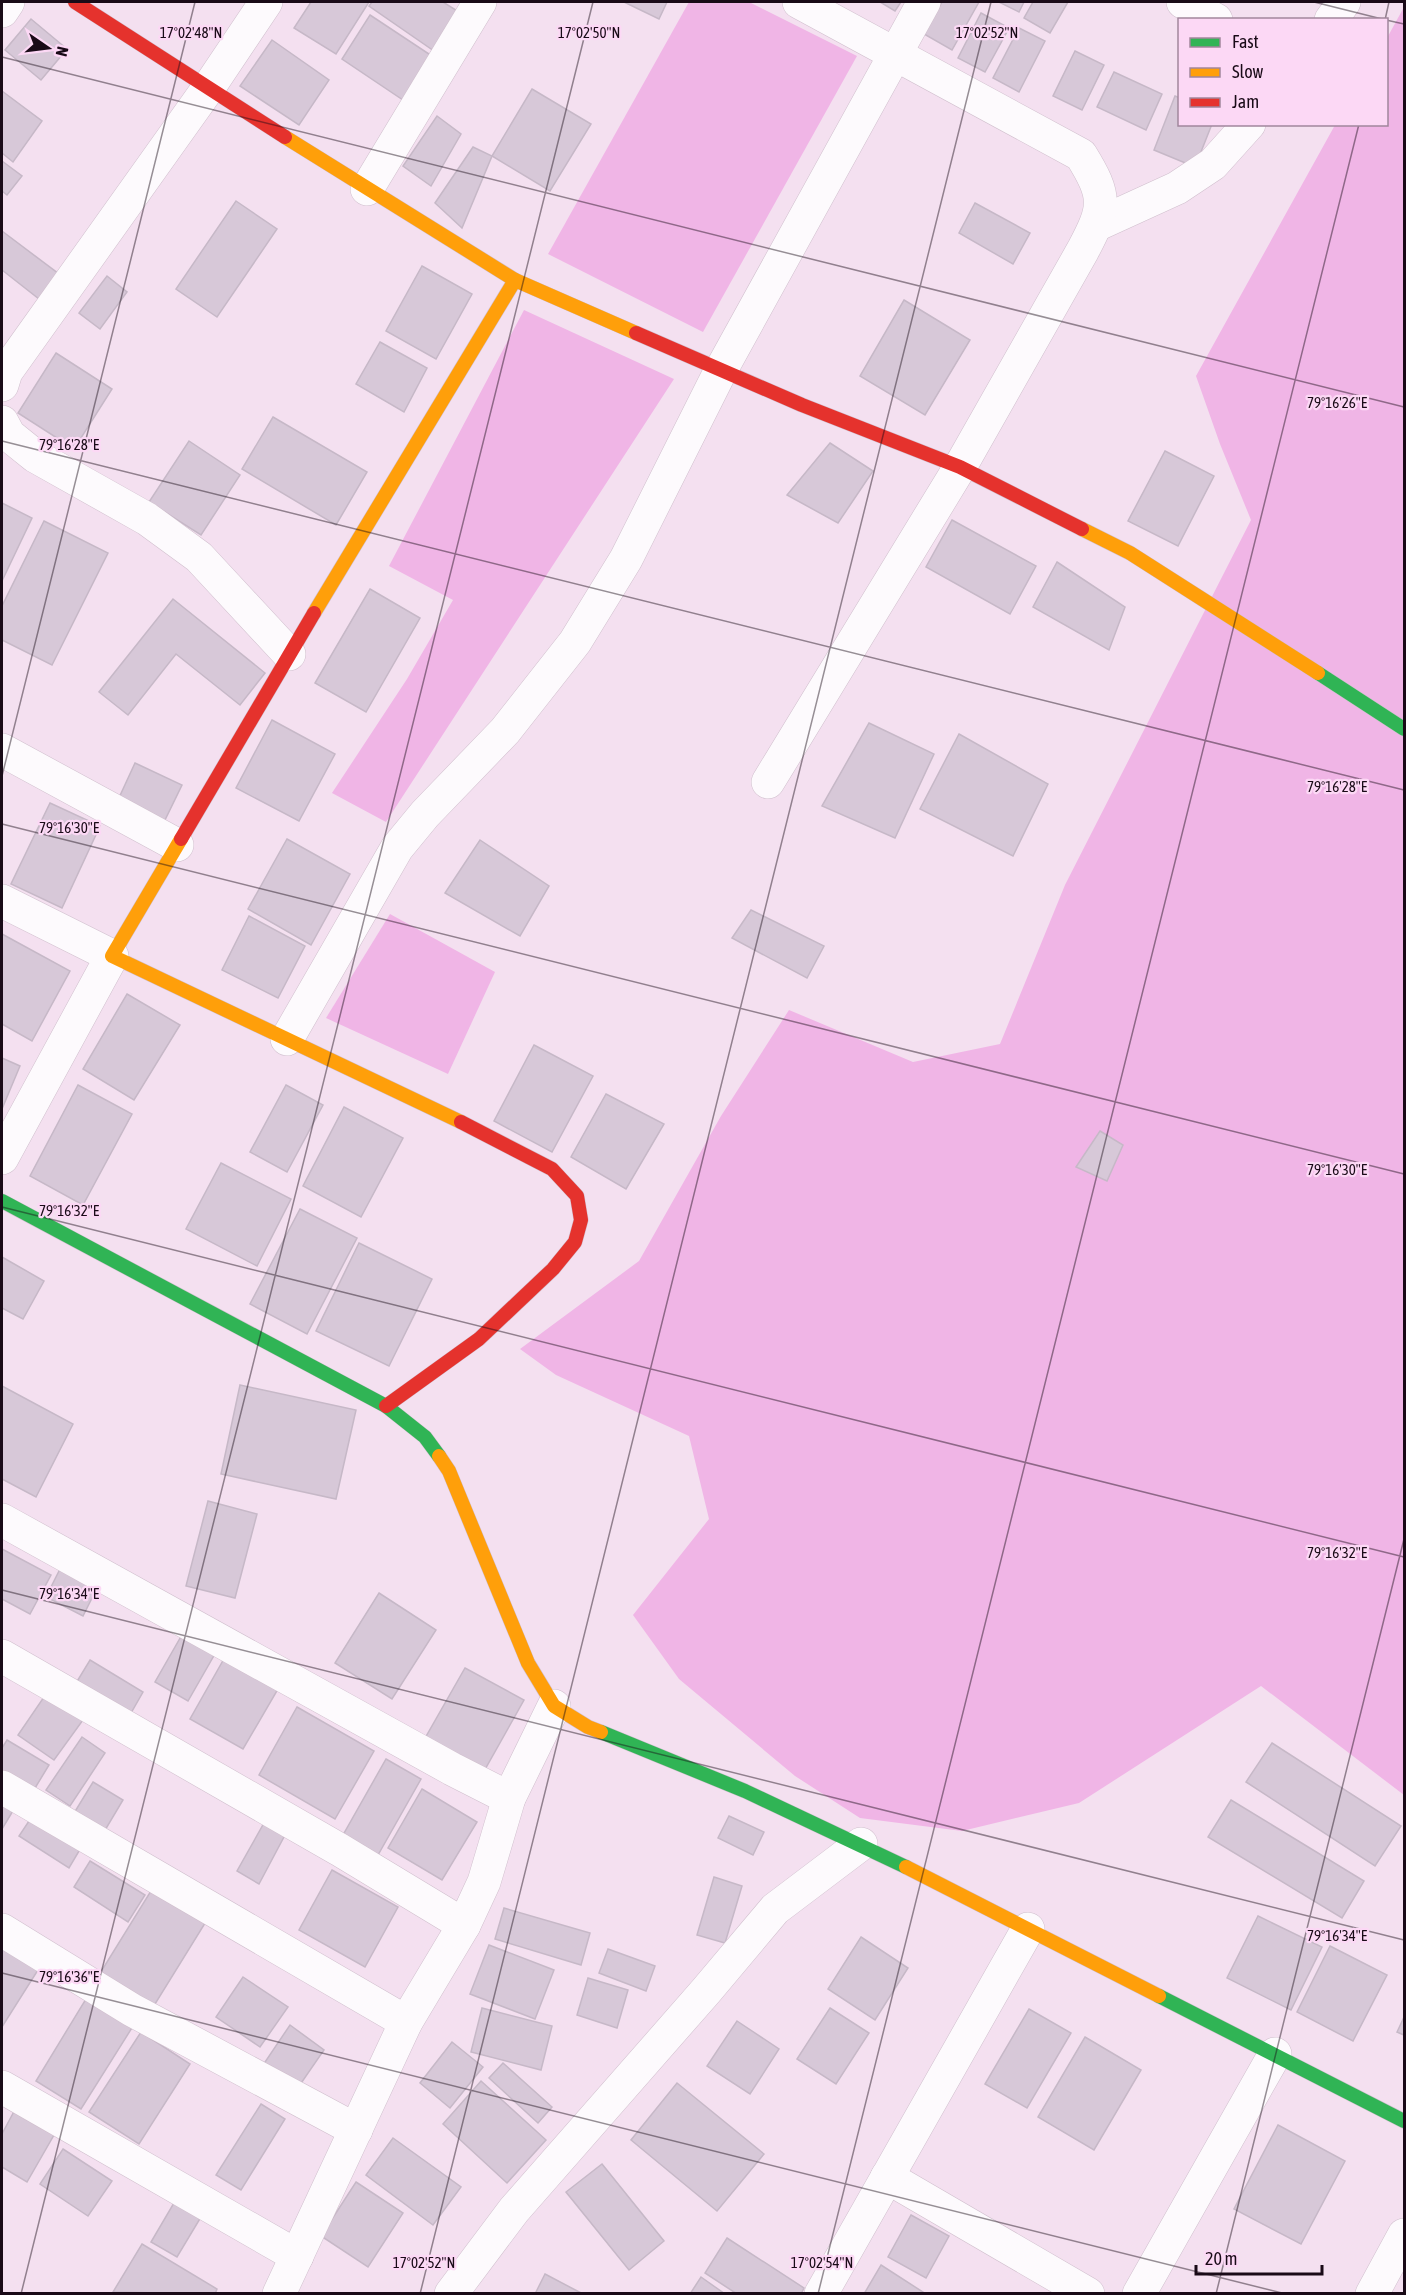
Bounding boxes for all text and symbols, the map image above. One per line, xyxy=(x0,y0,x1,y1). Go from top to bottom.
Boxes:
north arrow xyxy=(18,18,78,78)
legend xyxy=(1178,18,1388,126)
text: 17°02'48"N xyxy=(160,24,222,41)
text: 17°02'50"N xyxy=(558,24,620,41)
text: 17°02'52"N xyxy=(956,24,1018,41)
text: Fast xyxy=(1232,31,1259,52)
text: N xyxy=(53,45,72,58)
text: Slow xyxy=(1232,61,1263,82)
text: Jam xyxy=(1232,91,1259,112)
text: 79°16'26"E xyxy=(1307,394,1368,411)
text: 79°16'28"E xyxy=(39,436,100,453)
text: 79°16'28"E xyxy=(1307,778,1368,795)
text: 79°16'30"E xyxy=(39,819,100,836)
text: 79°16'30"E xyxy=(1307,1161,1368,1178)
text: 79°16'32"E xyxy=(39,1202,100,1219)
text: 79°16'32"E xyxy=(1307,1544,1368,1561)
text: 79°16'34"E xyxy=(39,1585,100,1602)
text: 79°16'34"E xyxy=(1307,1927,1368,1944)
text: 79°16'36"E xyxy=(39,1968,100,1985)
scale bar xyxy=(1196,2238,1322,2276)
text: 20 m xyxy=(1205,2248,1237,2269)
text: 17°02'52"N xyxy=(393,2254,455,2271)
text: 17°02'54"N xyxy=(791,2254,853,2271)

